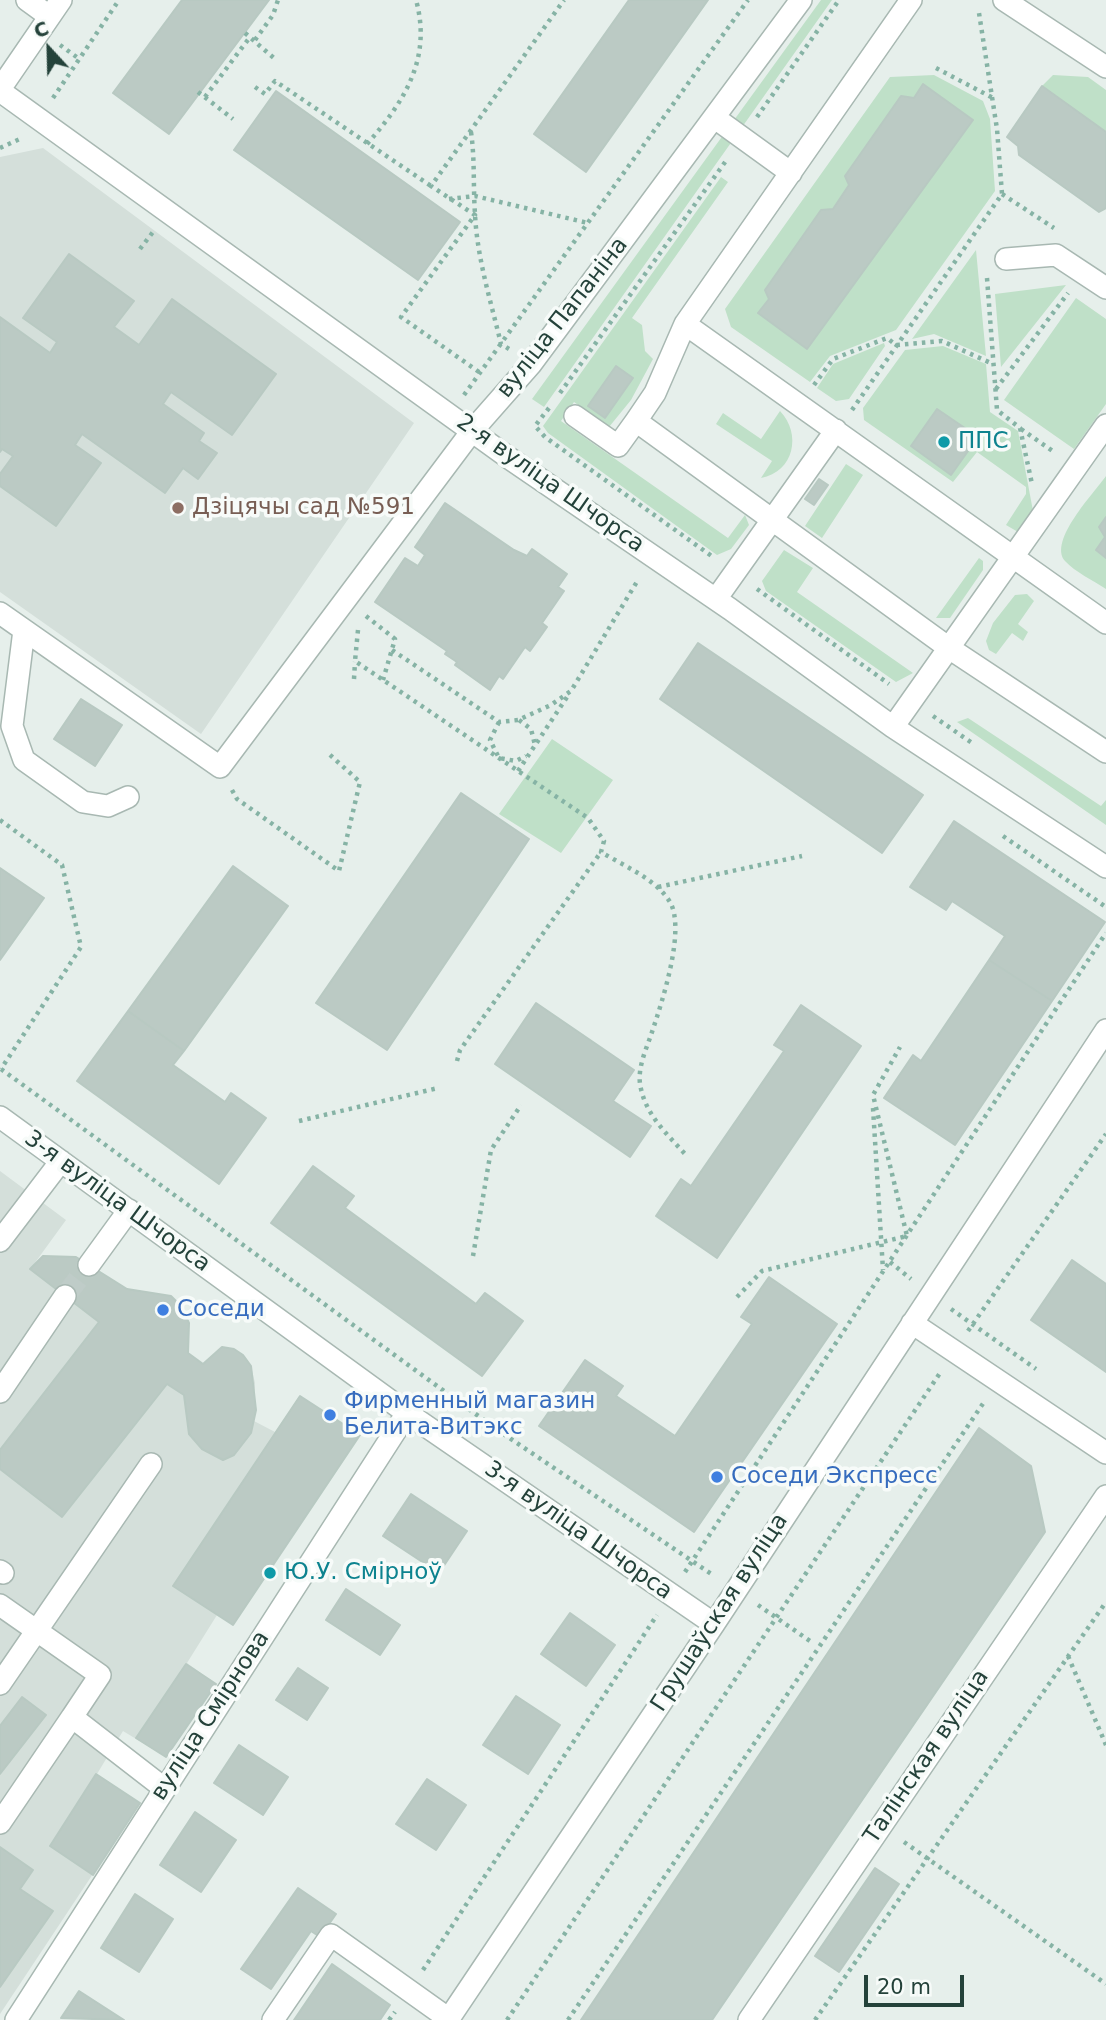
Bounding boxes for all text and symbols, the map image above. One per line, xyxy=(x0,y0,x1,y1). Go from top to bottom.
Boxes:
north arrow xyxy=(14,14,84,84)
text: С xyxy=(31,17,52,42)
street label: вуліца Папаніна xyxy=(492,232,634,404)
street label: 2-я вуліца Шчорса xyxy=(451,409,649,559)
place label: ППС xyxy=(958,428,1009,456)
marker: ППС xyxy=(936,434,952,450)
place label: Дзіцячы сад №591 xyxy=(192,494,415,522)
marker: Дзіцячы сад №591 xyxy=(170,500,186,516)
street label: 3-я вуліца Шчорса xyxy=(19,1125,215,1279)
place label: Соседи xyxy=(177,1296,265,1324)
marker: Соседи xyxy=(155,1302,171,1318)
place label: Фирменный магазин Белита-Витэкс xyxy=(344,1388,595,1442)
marker: Фирменный магазин Белита-Витэкс xyxy=(322,1407,338,1423)
street label: 3-я вуліца Шчорса xyxy=(479,1456,677,1606)
place label: Соседи Экспресс xyxy=(731,1463,938,1491)
marker: Соседи Экспресс xyxy=(709,1469,725,1485)
street label: Грушаўская вуліца xyxy=(646,1509,794,1717)
place label: Ю.У. Смірноў xyxy=(284,1559,442,1587)
marker: Ю.У. Смірноў xyxy=(262,1565,278,1581)
street label: вуліца Смірнова xyxy=(146,1626,276,1806)
street label: Талінская вуліца xyxy=(859,1665,995,1849)
scale bar xyxy=(868,1960,968,2004)
text: 20 m xyxy=(877,1975,931,1999)

